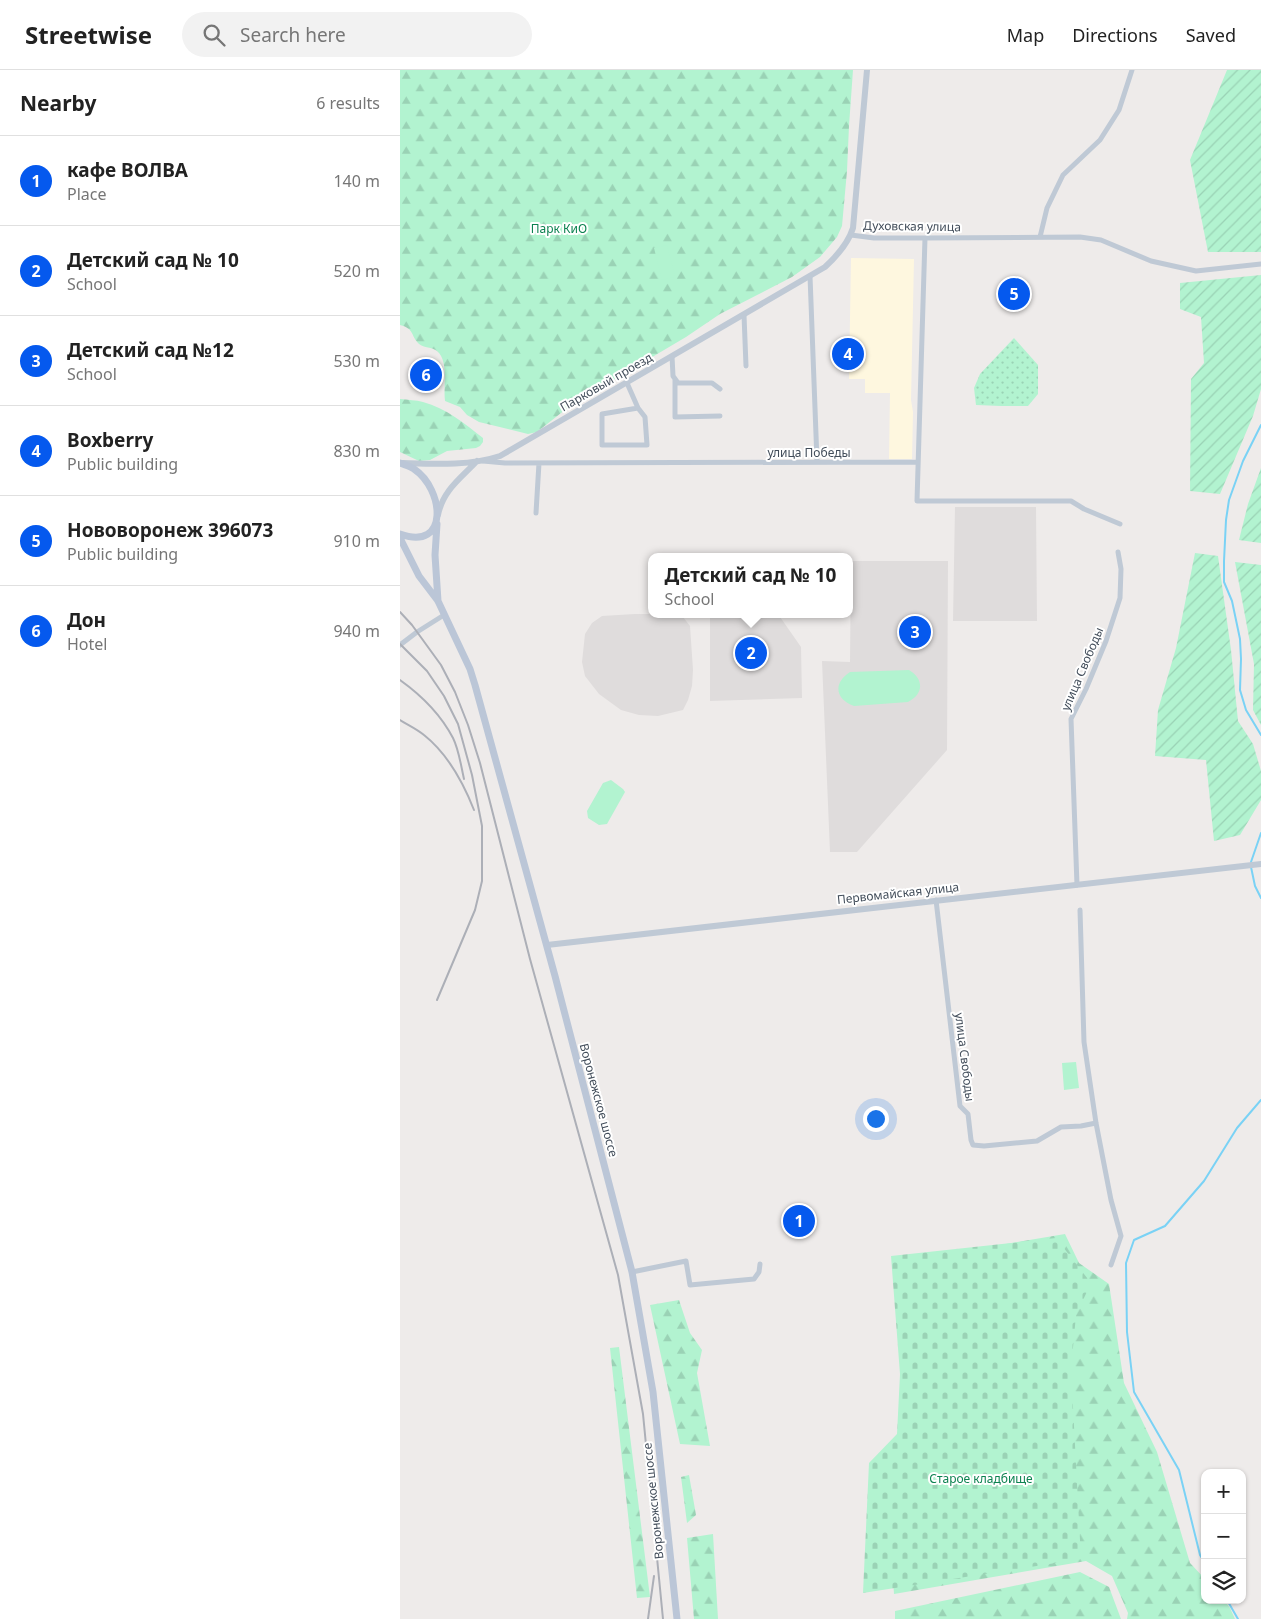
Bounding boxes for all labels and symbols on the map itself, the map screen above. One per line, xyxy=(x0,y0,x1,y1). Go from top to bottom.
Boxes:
street label: Духовская улица xyxy=(863,217,961,235)
park label: Парк КиО xyxy=(531,220,587,237)
pin: 5 xyxy=(998,275,1030,313)
pin: 4 xyxy=(832,335,864,373)
street label: Парковый проезд xyxy=(557,348,656,415)
pin: 6 xyxy=(410,356,442,394)
street label: улица Победы xyxy=(767,444,851,461)
pin: 3 xyxy=(899,613,931,651)
street label: улица Свободы xyxy=(1057,625,1107,713)
pin: 2 xyxy=(735,634,767,672)
street label: Первомайская улица xyxy=(836,878,960,908)
street label: улица Свободы xyxy=(951,1012,979,1102)
street label: Воронежское шоссе xyxy=(576,1041,622,1159)
your location xyxy=(863,1106,889,1132)
pin: 1 xyxy=(783,1202,815,1240)
street label: Воронежское шоссе xyxy=(638,1442,668,1560)
park label: Старое кладбище xyxy=(929,1470,1033,1487)

